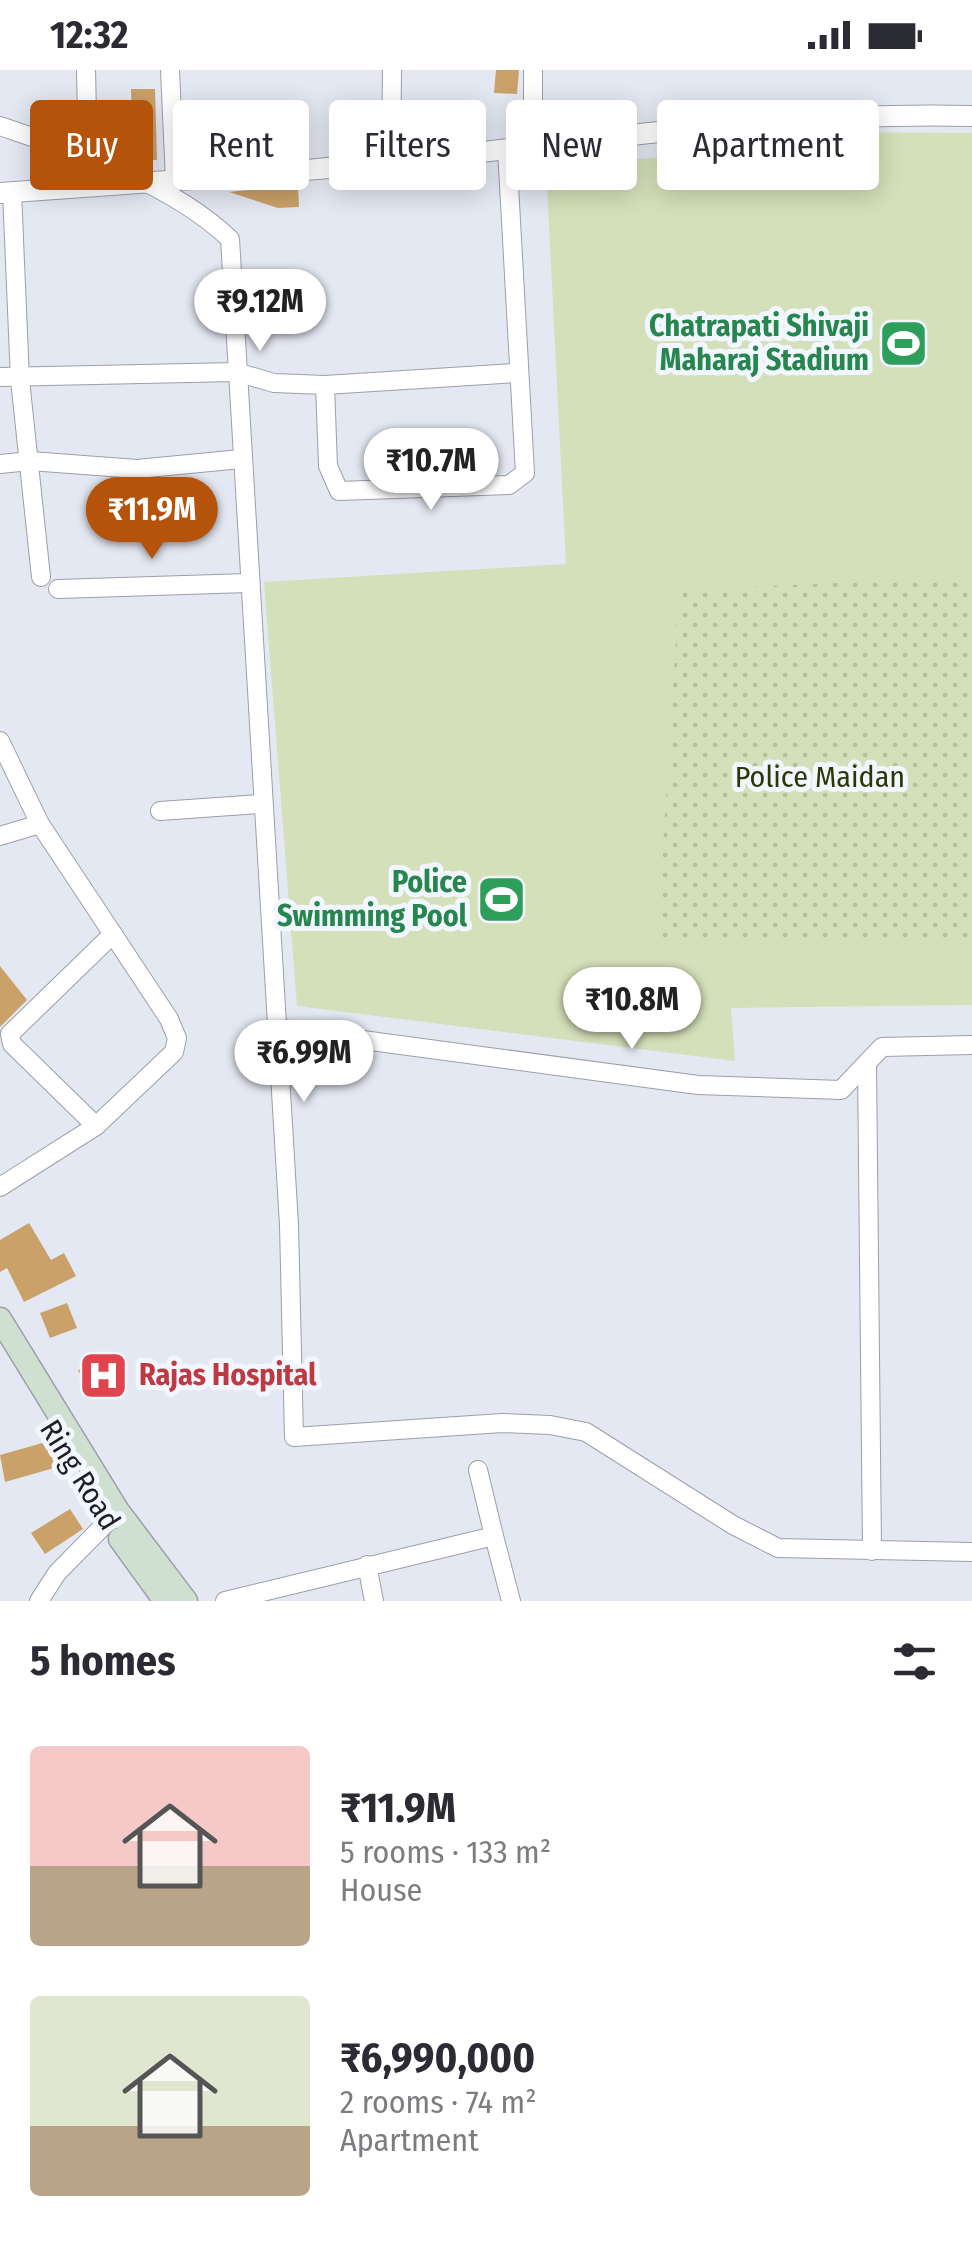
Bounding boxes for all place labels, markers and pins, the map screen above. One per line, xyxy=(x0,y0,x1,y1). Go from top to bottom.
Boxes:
pin: ₹9.12M xyxy=(179,269,341,354)
place label: Chatrapati Shivaji Maharaj Stadium xyxy=(649,308,869,378)
sports icon: Chatrapati Shivaji Maharaj Stadium xyxy=(878,317,930,369)
pin: ₹10.7M xyxy=(350,428,512,513)
pin: ₹11.9M xyxy=(71,477,233,562)
place label: Police Swimming Pool xyxy=(277,864,468,934)
sports icon: Police Swimming Pool xyxy=(476,873,528,925)
pin: ₹10.8M xyxy=(551,967,713,1052)
pin: ₹6.99M xyxy=(223,1020,385,1105)
hospital icon: Rajas Hospital xyxy=(78,1349,130,1401)
place label: Rajas Hospital xyxy=(139,1357,317,1393)

